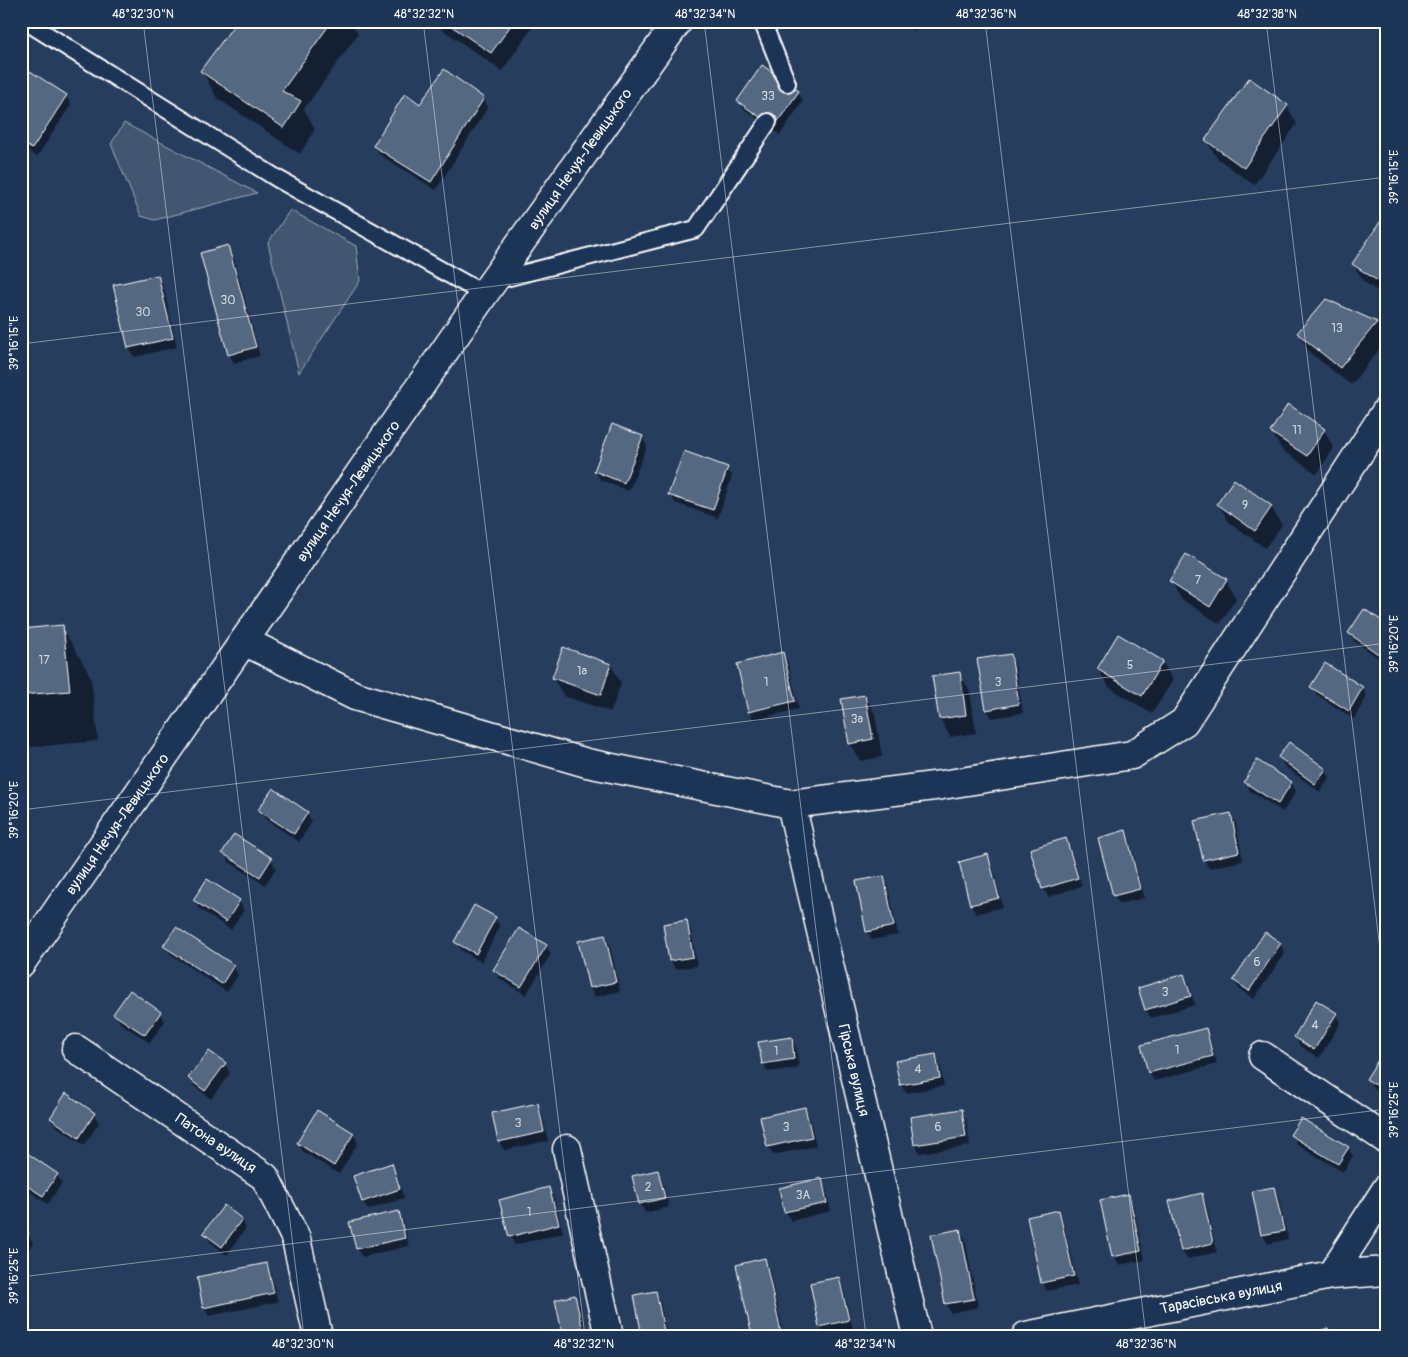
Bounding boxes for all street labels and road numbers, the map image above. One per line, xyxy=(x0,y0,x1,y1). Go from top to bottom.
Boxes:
street label: вулиця Нечуя-Левицького xyxy=(524,85,636,234)
street label: вулиця Нечуя-Левицького xyxy=(292,417,404,566)
street label: вулиця Нечуя-Левицького xyxy=(61,750,173,899)
street label: Гірська вулиця xyxy=(834,1022,873,1118)
street label: Патона вулиця xyxy=(171,1109,260,1178)
street label: Тарасівська вулиця xyxy=(1158,1276,1284,1319)

